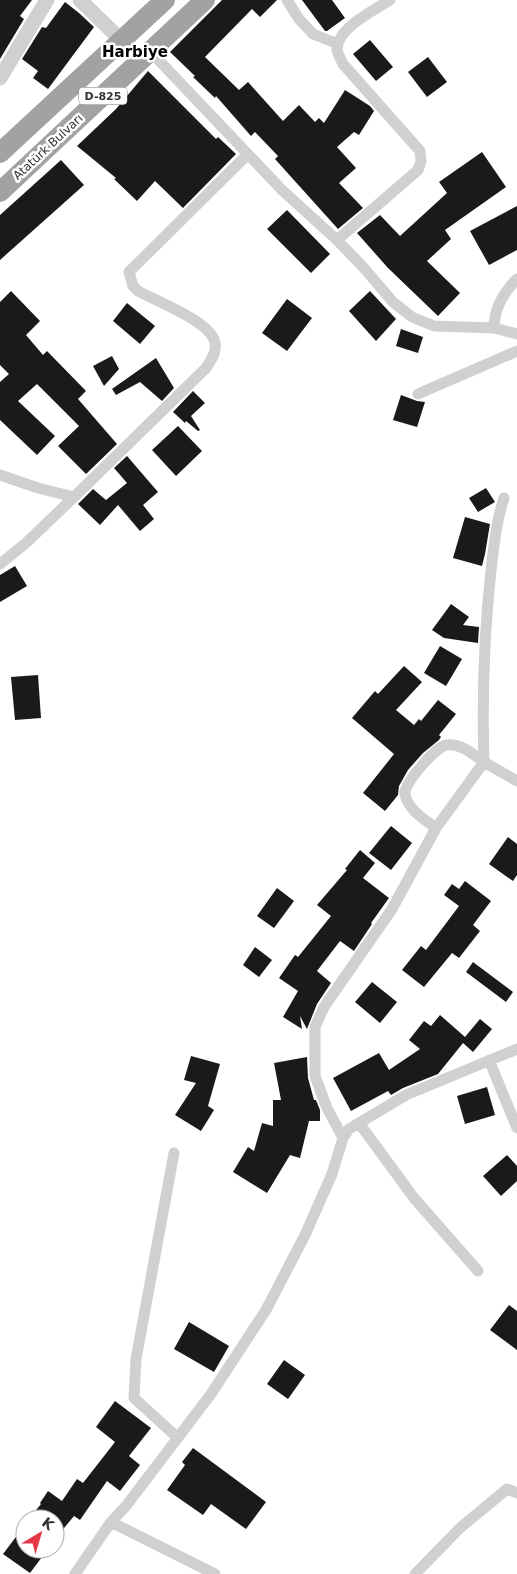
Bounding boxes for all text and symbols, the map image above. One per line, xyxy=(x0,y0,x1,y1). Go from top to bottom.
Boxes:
district label: Harbiye xyxy=(102,43,168,61)
road number: D-825 xyxy=(79,88,127,104)
street label: Atatürk Bulvarı xyxy=(10,111,86,183)
north arrow xyxy=(15,1509,65,1559)
text: K xyxy=(39,1514,58,1534)

